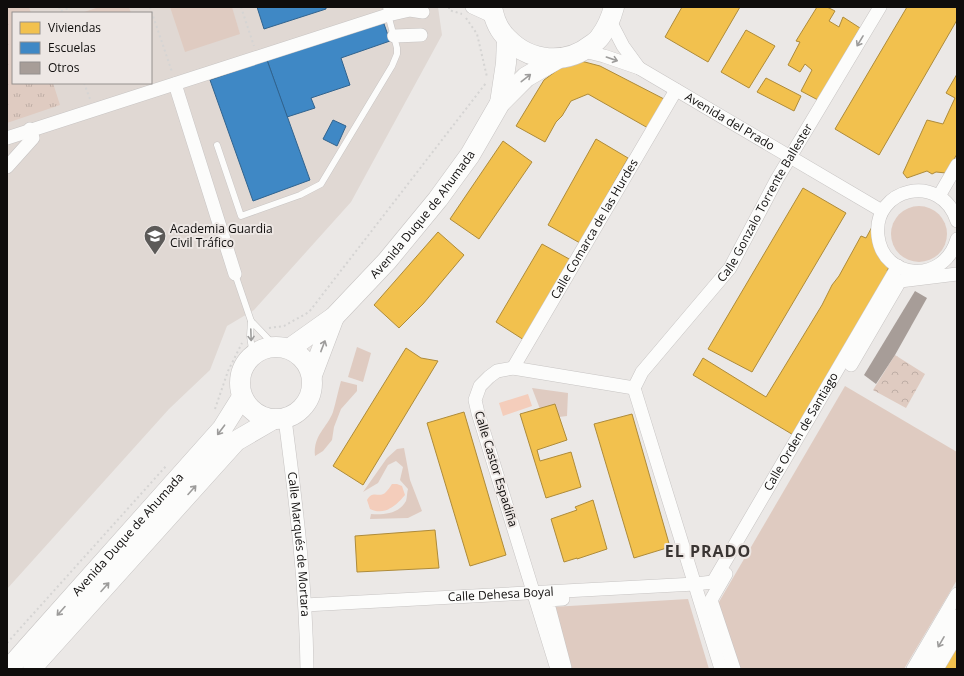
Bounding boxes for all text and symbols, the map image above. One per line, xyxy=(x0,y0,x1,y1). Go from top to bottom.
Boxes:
legend xyxy=(12,12,152,84)
text: Viviendas xyxy=(48,19,101,36)
one-way arrow xyxy=(856,35,864,47)
text: Escuelas xyxy=(48,39,96,56)
one-way arrow xyxy=(605,55,617,63)
text: Otros xyxy=(48,59,80,76)
one-way arrow xyxy=(521,74,532,82)
street label: Avenida del Prado xyxy=(682,88,778,154)
street label: Calle Gonzalo Torrente Ballester xyxy=(713,120,816,285)
street label: Avenida Duque de Ahumada xyxy=(366,147,479,282)
street label: Calle Comarca de las Hurdes xyxy=(546,155,642,302)
place label: Academia Guardia Civil Tráfico xyxy=(170,220,273,251)
school or university icon: Academia Guardia Civil Tráfico xyxy=(142,223,168,256)
one-way arrow xyxy=(247,328,254,341)
one-way arrow xyxy=(319,340,327,352)
street label: Calle Orden de Santiago xyxy=(759,369,842,494)
street label: Calle Castor Espadiña xyxy=(471,409,522,529)
one-way arrow xyxy=(217,424,225,435)
street label: Avenida Duque de Ahumada xyxy=(68,469,187,599)
street label: Calle Marqués de Mortara xyxy=(284,471,314,617)
one-way arrow xyxy=(187,485,196,496)
district label: EL PRADO xyxy=(665,540,751,562)
one-way arrow xyxy=(100,582,110,592)
street label: Calle Dehesa Boyal xyxy=(447,583,554,605)
one-way arrow xyxy=(56,605,65,616)
one-way arrow xyxy=(937,636,945,648)

